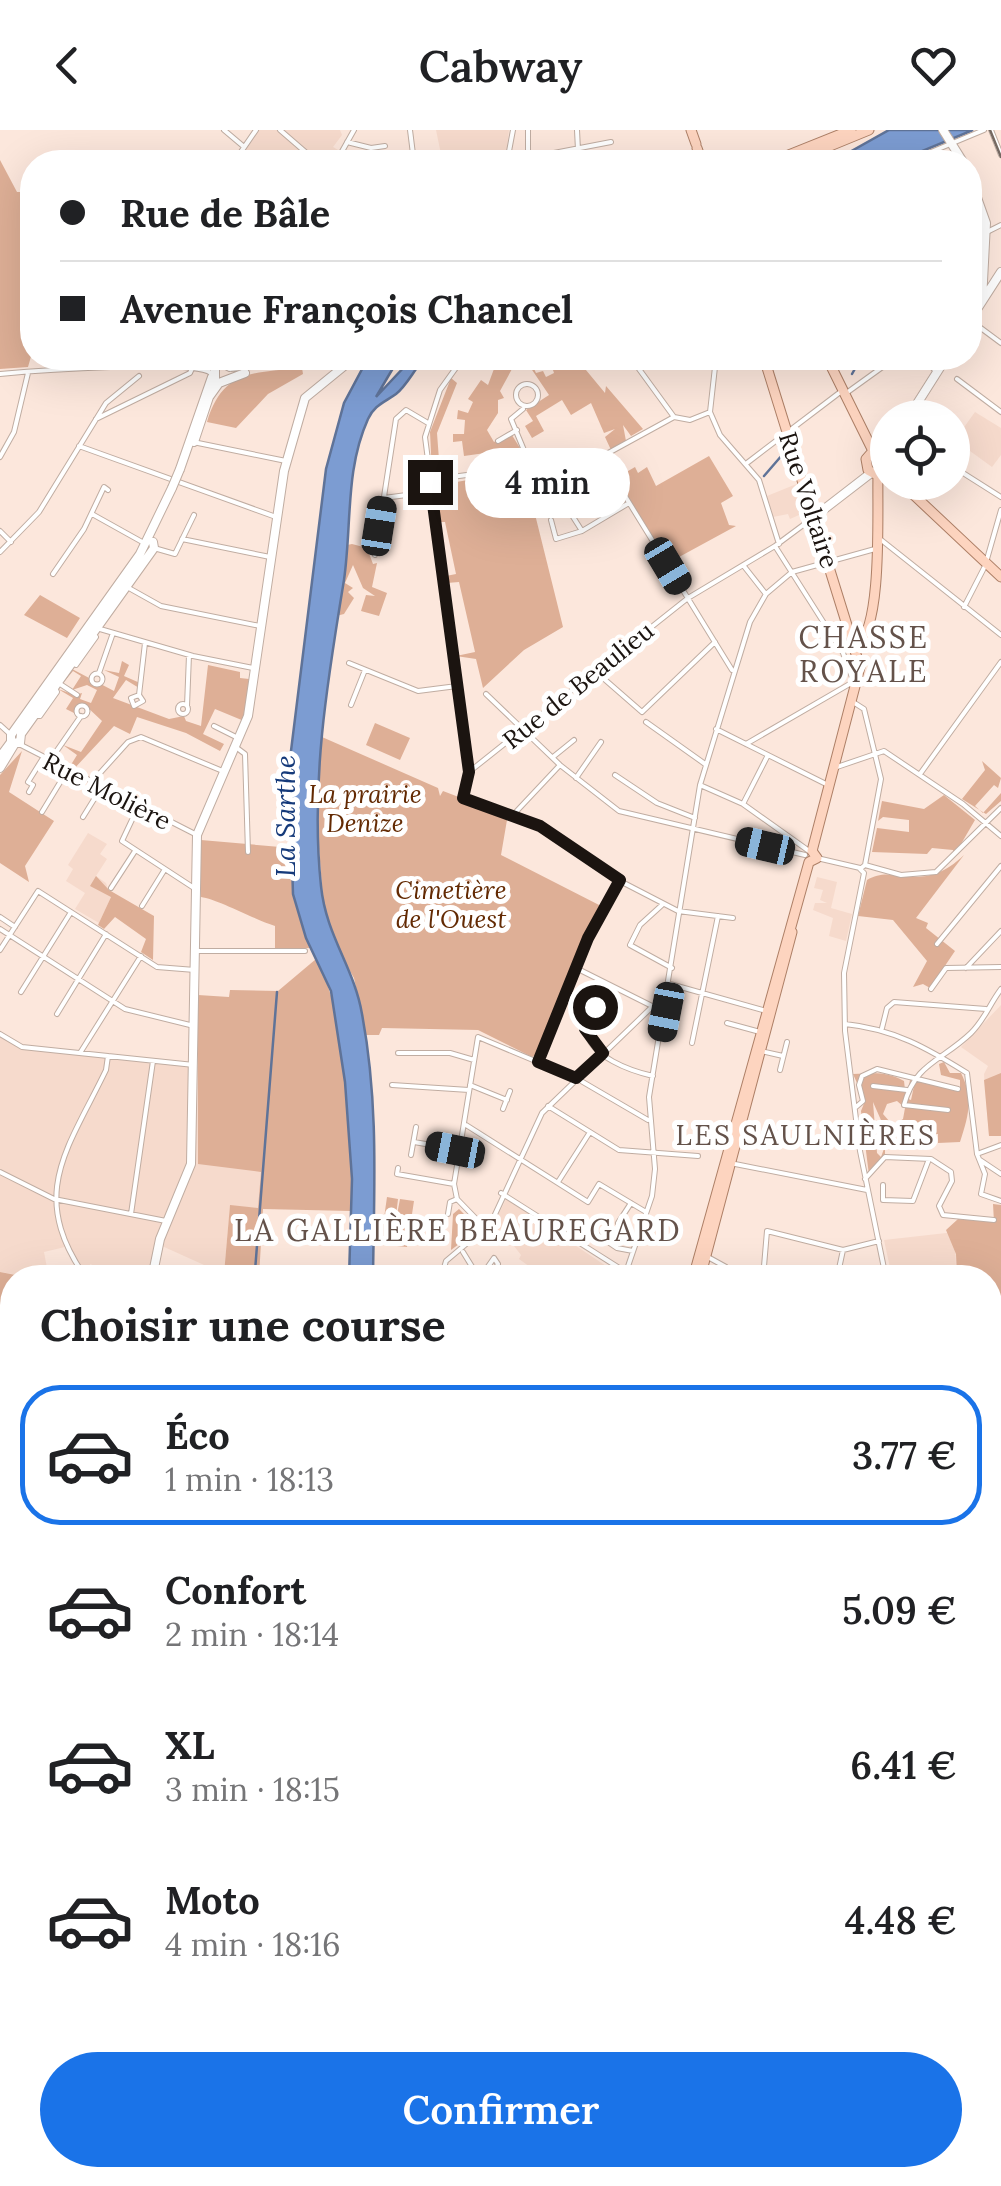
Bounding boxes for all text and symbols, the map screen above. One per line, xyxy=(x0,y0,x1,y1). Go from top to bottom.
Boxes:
text: Cabway xyxy=(419,37,582,94)
icon: back xyxy=(40,38,95,93)
icon: heart xyxy=(906,38,961,93)
text: Rue de Bâle xyxy=(120,189,330,237)
text: Avenue François Chancel xyxy=(120,285,573,333)
map controls xyxy=(870,400,970,500)
button: locate xyxy=(870,400,970,500)
street label: Rue Voltaire xyxy=(772,428,846,572)
callout: 4 min xyxy=(465,447,630,517)
route end xyxy=(408,460,453,505)
text: 4 min xyxy=(505,462,590,503)
car xyxy=(359,494,399,558)
car xyxy=(640,533,696,599)
street label: Rue de Beaulieu xyxy=(496,614,660,756)
district label: CHASSE ROYALE xyxy=(799,618,929,690)
street label: Rue Molière xyxy=(37,745,177,837)
water label: La Sarthe xyxy=(267,755,303,877)
park label: La prairie Denize xyxy=(308,778,422,839)
car xyxy=(732,825,798,867)
park label: Cimetière de l'Ouest xyxy=(395,874,507,935)
car xyxy=(646,980,686,1044)
route start xyxy=(573,985,618,1030)
district label: LES SAULNIÈRES xyxy=(676,1117,936,1153)
car xyxy=(423,1130,487,1170)
district label: LA GALLIÈRE BEAUREGARD xyxy=(234,1211,682,1249)
text: Choisir une course xyxy=(40,1296,446,1353)
icon: car xyxy=(45,1410,135,1500)
text: Éco xyxy=(165,1411,230,1459)
text: 3.77 € xyxy=(852,1431,957,1479)
text: 1 min · 18:13 xyxy=(165,1459,334,1500)
icon: car xyxy=(45,1565,135,1655)
text: Confort xyxy=(165,1566,306,1614)
text: 5.09 € xyxy=(842,1586,957,1634)
text: 2 min · 18:14 xyxy=(165,1614,339,1655)
icon: car xyxy=(45,1720,135,1810)
text: XL xyxy=(165,1721,215,1769)
text: 6.41 € xyxy=(850,1741,957,1789)
text: 3 min · 18:15 xyxy=(165,1769,340,1810)
icon: car xyxy=(45,1875,135,1965)
text: Moto xyxy=(165,1876,260,1924)
text: 4.48 € xyxy=(845,1896,957,1944)
text: 4 min · 18:16 xyxy=(165,1924,340,1965)
button: Confirmer xyxy=(40,2052,962,2167)

